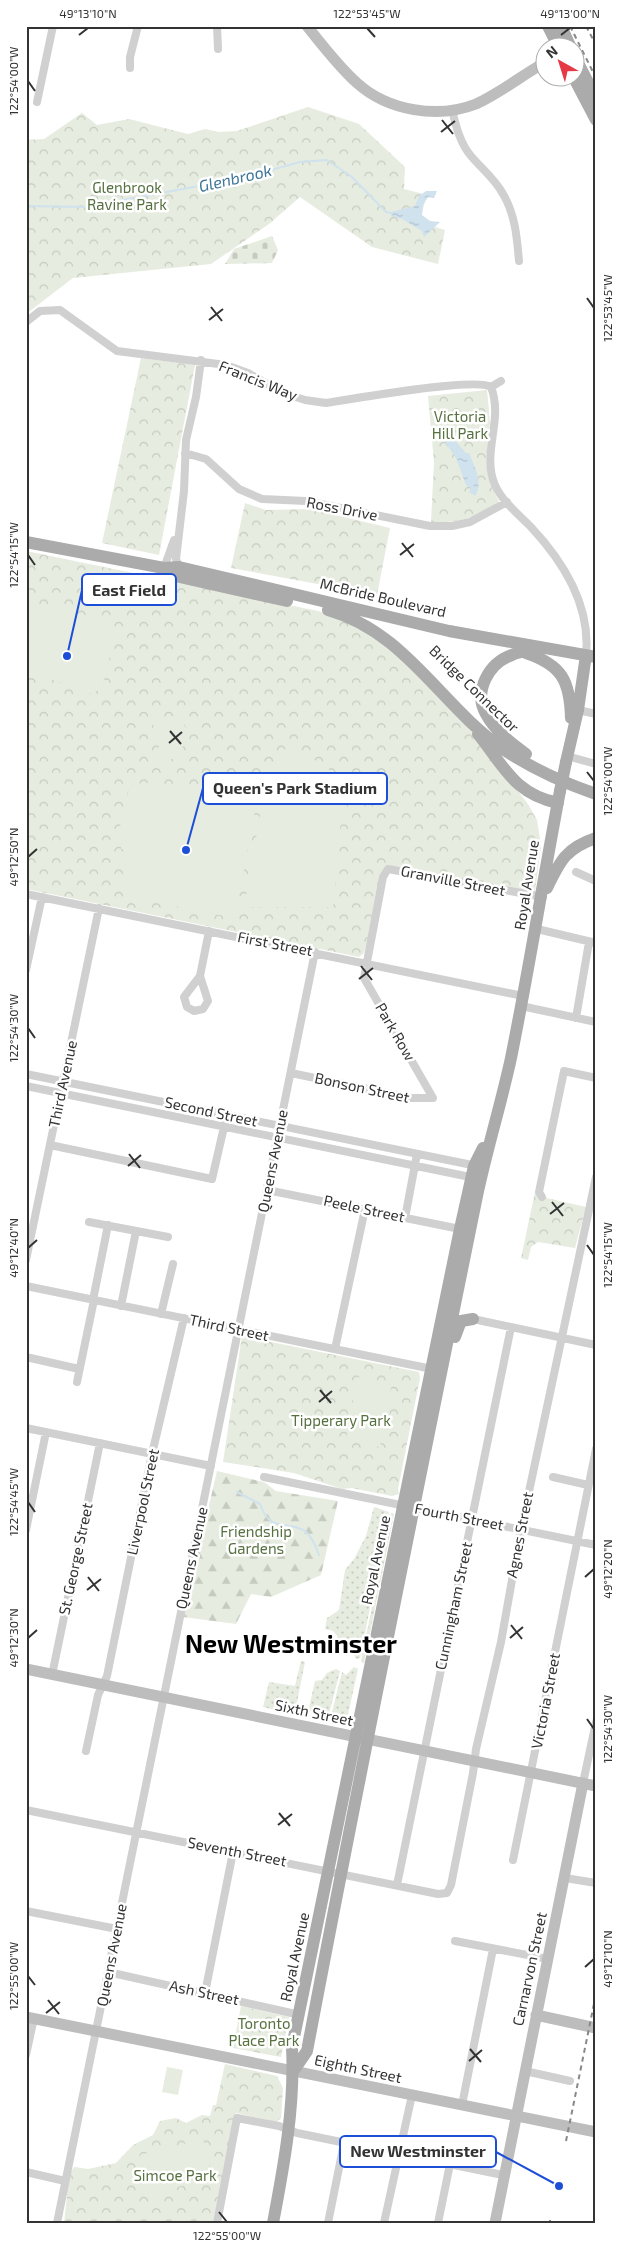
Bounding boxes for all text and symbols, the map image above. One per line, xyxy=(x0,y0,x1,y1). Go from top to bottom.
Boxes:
text: 49°13'10"N xyxy=(59,6,117,20)
text: 122°53'45"W xyxy=(333,6,401,20)
text: 49°13'00"N xyxy=(540,6,600,20)
north arrow xyxy=(534,38,584,88)
text: N xyxy=(542,42,561,61)
text: 122°54'00"W xyxy=(6,47,20,115)
water label: Glenbrook xyxy=(197,160,273,195)
park label: Glenbrook Ravine Park xyxy=(87,178,167,213)
text: 122°53'45"W xyxy=(600,274,614,342)
street label: Francis Way xyxy=(217,356,300,404)
park label: Victoria Hill Park xyxy=(432,407,489,442)
street label: Ross Drive xyxy=(305,492,379,524)
text: 122°54'15"W xyxy=(6,522,20,588)
callout: East Field xyxy=(82,574,176,605)
street label: McBride Boulevard xyxy=(318,574,448,620)
text: East Field xyxy=(92,580,166,599)
street label: Bridge Connector xyxy=(426,641,523,736)
text: 122°54'00"W xyxy=(600,747,614,815)
callout: Queen's Park Stadium xyxy=(203,773,387,804)
text: Queen's Park Stadium xyxy=(213,778,377,798)
text: 49°12'50"N xyxy=(6,828,20,887)
street label: Royal Avenue xyxy=(510,838,542,931)
street label: Granville Street xyxy=(399,861,507,899)
street label: First Street xyxy=(236,927,315,959)
text: 122°54'30"W xyxy=(6,994,20,1062)
street label: Park Row xyxy=(372,999,420,1064)
street label: Third Avenue xyxy=(44,1038,80,1129)
street label: Bonson Street xyxy=(313,1068,412,1106)
street label: Second Street xyxy=(163,1092,260,1130)
street label: Queens Avenue xyxy=(253,1108,292,1214)
street label: Peele Street xyxy=(322,1191,407,1225)
text: 49°12'40"N xyxy=(6,1218,20,1278)
text: 122°54'15"W xyxy=(600,1222,614,1288)
street label: Third Street xyxy=(188,1310,271,1344)
park label: Tipperary Park xyxy=(291,1411,391,1429)
street label: Liverpool Street xyxy=(122,1447,162,1557)
text: 122°54'45"W xyxy=(6,1468,20,1536)
street label: Agnes Street xyxy=(502,1490,536,1579)
street label: Fourth Street xyxy=(413,1499,506,1534)
street label: St. George Street xyxy=(54,1501,96,1617)
street label: Queens Avenue xyxy=(171,1505,212,1611)
street label: Royal Avenue xyxy=(357,1513,393,1606)
park label: Friendship Gardens xyxy=(220,1522,292,1557)
text: 49°12'20"N xyxy=(600,1539,614,1599)
street label: Cunningham Street xyxy=(431,1540,475,1671)
text: 49°12'30"N xyxy=(6,1608,20,1668)
district label: New Westminster xyxy=(185,1628,397,1658)
street label: Victoria Street xyxy=(527,1651,563,1750)
street label: Sixth Street xyxy=(273,1695,355,1729)
text: 122°54'30"W xyxy=(600,1695,614,1763)
street label: Seventh Street xyxy=(186,1833,289,1869)
street label: Queens Avenue xyxy=(92,1902,131,2008)
street label: Royal Avenue xyxy=(276,1910,312,2003)
street label: Carnarvon Street xyxy=(508,1910,550,2027)
text: 49°12'10"N xyxy=(600,1930,614,1988)
text: 122°55'00"W xyxy=(6,1942,20,2010)
street label: Ash Street xyxy=(168,1976,241,2008)
park label: Toronto Place Park xyxy=(229,2014,300,2049)
street label: Eighth Street xyxy=(313,2050,404,2086)
callout: New Westminster xyxy=(340,2136,496,2167)
text: New Westminster xyxy=(350,2141,486,2160)
park label: Simcoe Park xyxy=(133,2166,217,2184)
text: 122°55'00"W xyxy=(193,2228,261,2242)

